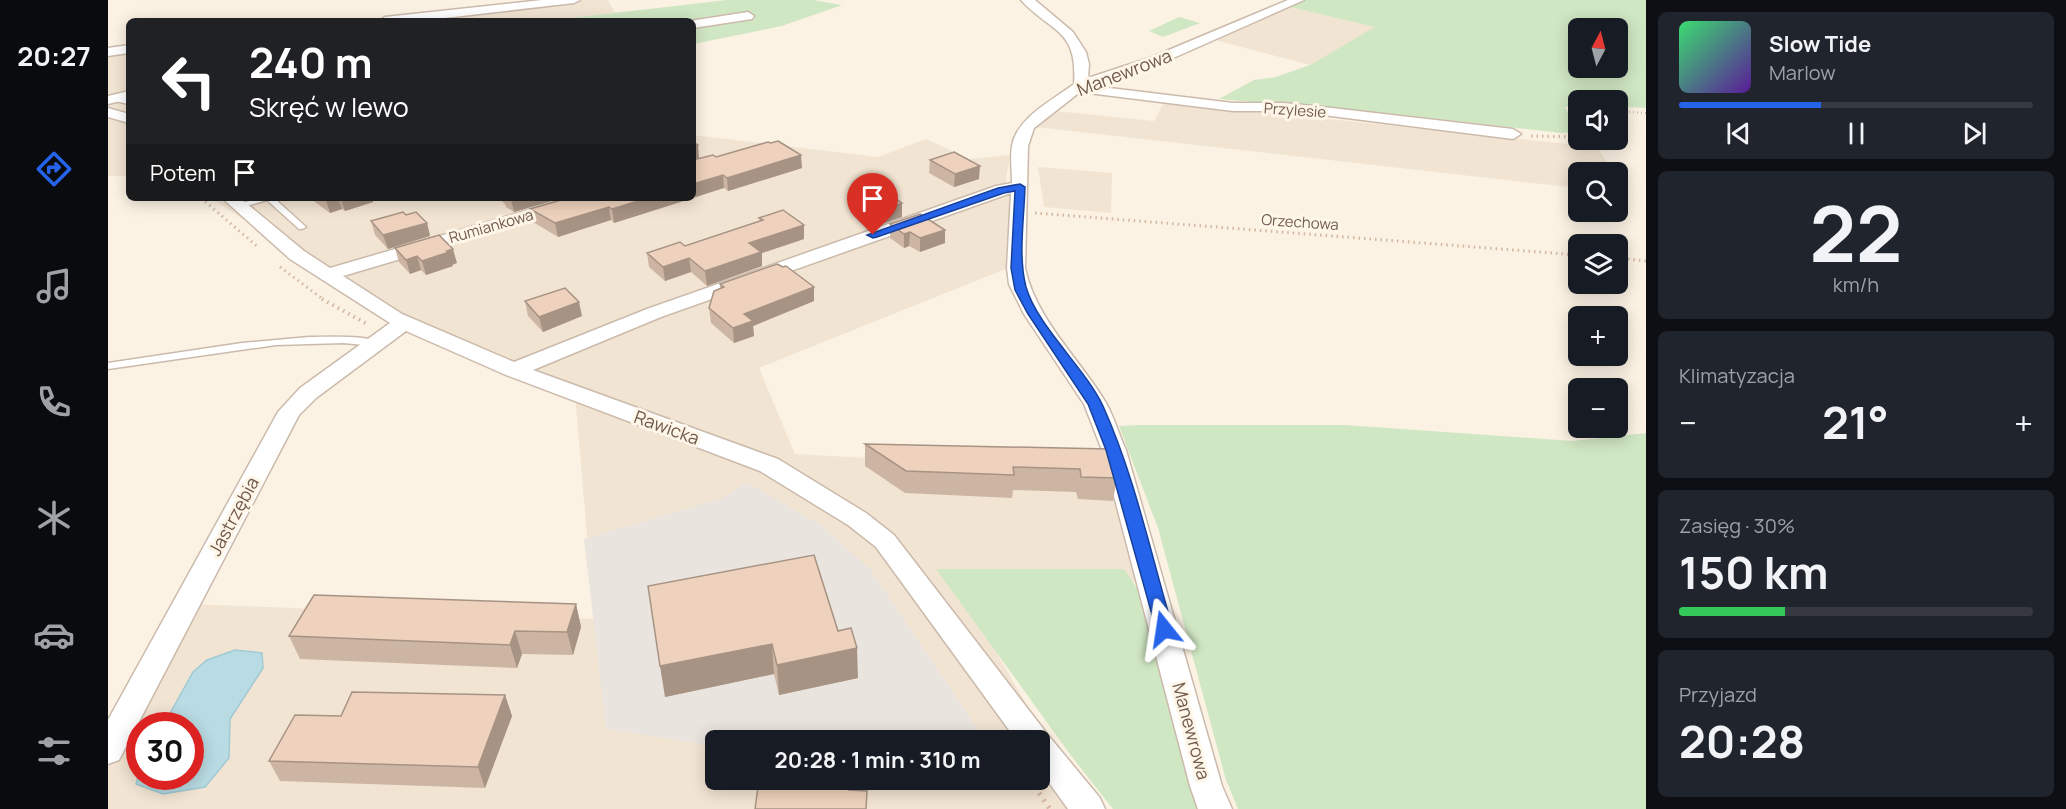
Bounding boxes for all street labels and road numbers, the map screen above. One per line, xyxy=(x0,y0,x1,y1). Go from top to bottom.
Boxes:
street label: Manewrowa xyxy=(1073,43,1175,101)
street label: Przylesie xyxy=(1263,97,1327,123)
street label: Rumiankowa xyxy=(446,204,536,248)
street label: Orzechowa xyxy=(1261,209,1339,235)
street label: Rawicka xyxy=(631,404,703,450)
street label: Jastrzębia xyxy=(202,472,264,560)
street label: Manewrowa xyxy=(1168,680,1216,782)

